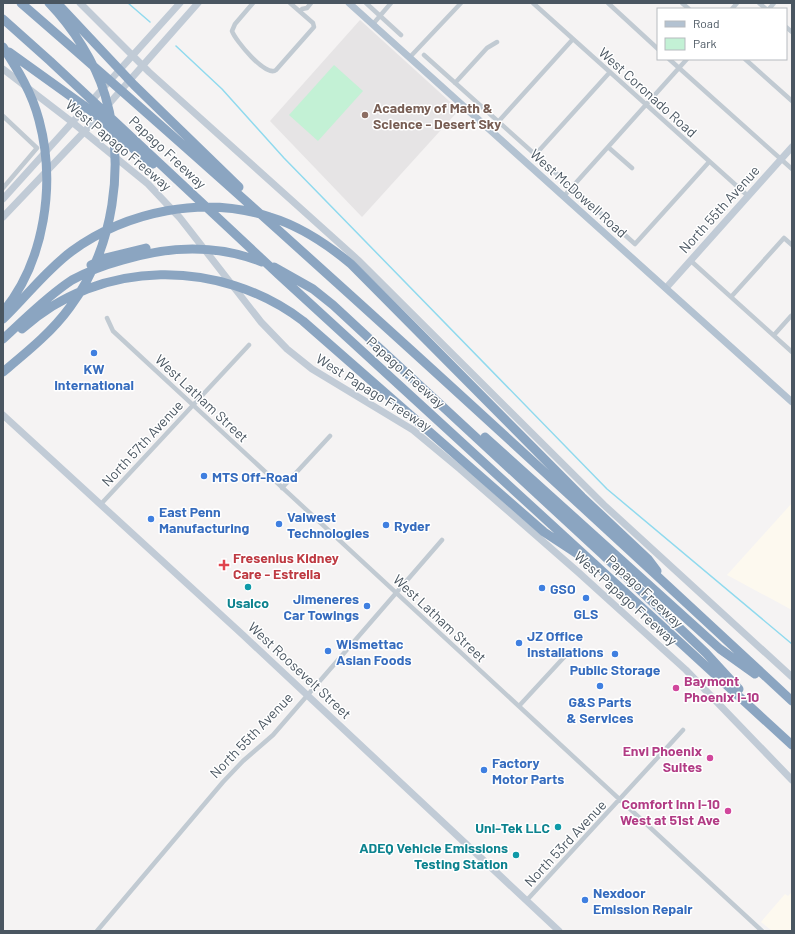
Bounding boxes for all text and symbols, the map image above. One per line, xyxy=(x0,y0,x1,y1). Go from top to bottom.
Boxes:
legend xyxy=(657,8,787,60)
text: Road xyxy=(693,16,720,30)
text: Park xyxy=(693,36,717,50)
street label: West Coronado Road xyxy=(595,44,701,140)
street label: West Papago Freeway xyxy=(63,96,175,194)
place label: Academy of Math & Science - Desert Sky xyxy=(373,99,501,132)
marker: Academy of Math & Science - Desert Sky xyxy=(360,110,370,120)
street label: Papago Freeway xyxy=(126,112,210,192)
street label: West McDowell Road xyxy=(527,145,631,241)
street label: North 55th Avenue xyxy=(675,162,763,256)
street label: Papago Freeway xyxy=(363,332,449,412)
marker: KW International xyxy=(89,348,99,358)
street label: West Papago Freeway xyxy=(313,350,435,435)
street label: West Latham Street xyxy=(152,351,252,445)
place label: KW International xyxy=(54,360,134,393)
street label: North 57th Avenue xyxy=(98,396,186,490)
place label: MTS Off-Road xyxy=(212,468,298,485)
marker: MTS Off-Road xyxy=(199,471,209,481)
place label: East Penn Manufacturing xyxy=(159,503,249,536)
place label: Valwest Technologies xyxy=(287,508,369,541)
marker: East Penn Manufacturing xyxy=(146,514,156,524)
place label: Ryder xyxy=(394,517,431,534)
marker: Valwest Technologies xyxy=(274,519,284,529)
marker: Ryder xyxy=(381,520,391,530)
street label: West Papago Freeway xyxy=(571,547,681,649)
place label: Fresenius Kidney Care - Estrella xyxy=(233,549,339,582)
street label: Papago Freeway xyxy=(603,551,687,631)
marker: Fresenius Kidney Care - Estrella xyxy=(218,559,230,571)
street label: West Latham Street xyxy=(390,571,490,665)
place label: GSO xyxy=(550,580,576,597)
marker: Usalco xyxy=(243,582,253,592)
marker: GSO xyxy=(537,583,547,593)
place label: Jimeneres Car Towings xyxy=(284,590,359,623)
marker: GLS xyxy=(581,593,591,603)
place label: Usalco xyxy=(227,594,269,611)
marker: Jimeneres Car Towings xyxy=(362,601,372,611)
place label: GLS xyxy=(574,605,598,622)
street label: West Roosevelt Street xyxy=(245,618,355,722)
place label: JZ Office Installations xyxy=(527,627,604,660)
place label: Wismettac Asian Foods xyxy=(336,635,411,668)
marker: JZ Office Installations xyxy=(514,638,524,648)
marker: Wismettac Asian Foods xyxy=(323,646,333,656)
marker: Public Storage xyxy=(610,649,620,659)
place label: Public Storage xyxy=(570,661,661,678)
place label: Baymont Phoenix I-10 xyxy=(684,672,759,705)
marker: G&S Parts & Services xyxy=(595,681,605,691)
marker: Baymont Phoenix I-10 xyxy=(671,683,681,693)
street label: North 55th Avenue xyxy=(206,689,296,781)
place label: G&S Parts & Services xyxy=(566,693,634,726)
place label: Envi Phoenix Suites xyxy=(623,742,702,775)
marker: Envi Phoenix Suites xyxy=(705,753,715,763)
place label: Factory Motor Parts xyxy=(492,754,564,787)
marker: Factory Motor Parts xyxy=(479,765,489,775)
place label: Comfort Inn I-10 West at 51st Ave xyxy=(620,795,720,828)
street label: North 53rd Avenue xyxy=(521,796,609,890)
marker: Comfort Inn I-10 West at 51st Ave xyxy=(723,806,733,816)
place label: Uni-Tek LLC xyxy=(475,819,550,836)
marker: Uni-Tek LLC xyxy=(553,822,563,832)
place label: ADEQ Vehicle Emissions Testing Station xyxy=(359,839,508,872)
marker: ADEQ Vehicle Emissions Testing Station xyxy=(511,850,521,860)
place label: Nexdoor Emission Repair xyxy=(593,884,693,917)
marker: Nexdoor Emission Repair xyxy=(580,895,590,905)

